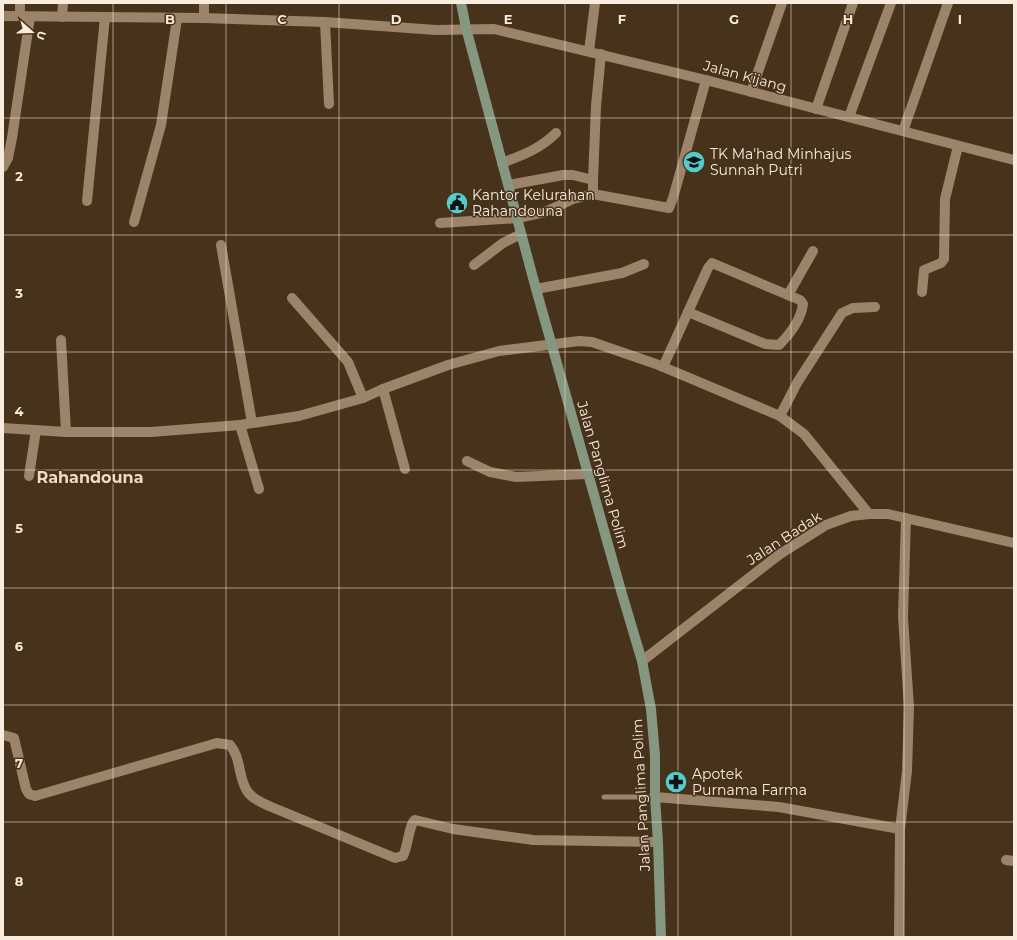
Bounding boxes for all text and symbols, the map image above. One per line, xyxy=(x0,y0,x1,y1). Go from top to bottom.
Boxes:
text: B xyxy=(165,11,175,27)
text: C xyxy=(277,11,287,27)
text: D xyxy=(391,11,402,27)
text: E xyxy=(504,11,513,27)
text: F xyxy=(618,11,626,27)
text: G xyxy=(729,11,739,27)
text: H xyxy=(843,11,853,27)
text: I xyxy=(958,11,962,27)
north arrow xyxy=(12,12,52,52)
text: U xyxy=(33,29,49,42)
street label: Jalan Kijang xyxy=(701,56,789,96)
place label: TK Ma'had Minhajus Sunnah Putri xyxy=(710,145,852,179)
school or university icon: TK Ma'had Minhajus Sunnah Putri xyxy=(681,149,707,175)
text: 2 xyxy=(15,168,23,184)
place label: Kantor Kelurahan Rahandouna xyxy=(472,186,595,220)
public building icon: Kantor Kelurahan Rahandouna xyxy=(444,190,470,216)
text: 3 xyxy=(14,285,23,301)
street label: Jalan Panglima Polim xyxy=(573,398,633,551)
text: 4 xyxy=(15,403,24,419)
district label: Rahandouna xyxy=(36,468,144,487)
street label: Jalan Badak xyxy=(742,507,825,569)
text: 5 xyxy=(15,520,23,536)
text: 6 xyxy=(15,638,24,654)
street label: Jalan Panglima Polim xyxy=(628,718,654,873)
text: 7 xyxy=(15,755,23,771)
place label: Apotek Purnama Farma xyxy=(692,765,807,799)
pharmacy icon: Apotek Purnama Farma xyxy=(663,769,689,795)
text: 8 xyxy=(15,873,24,889)

